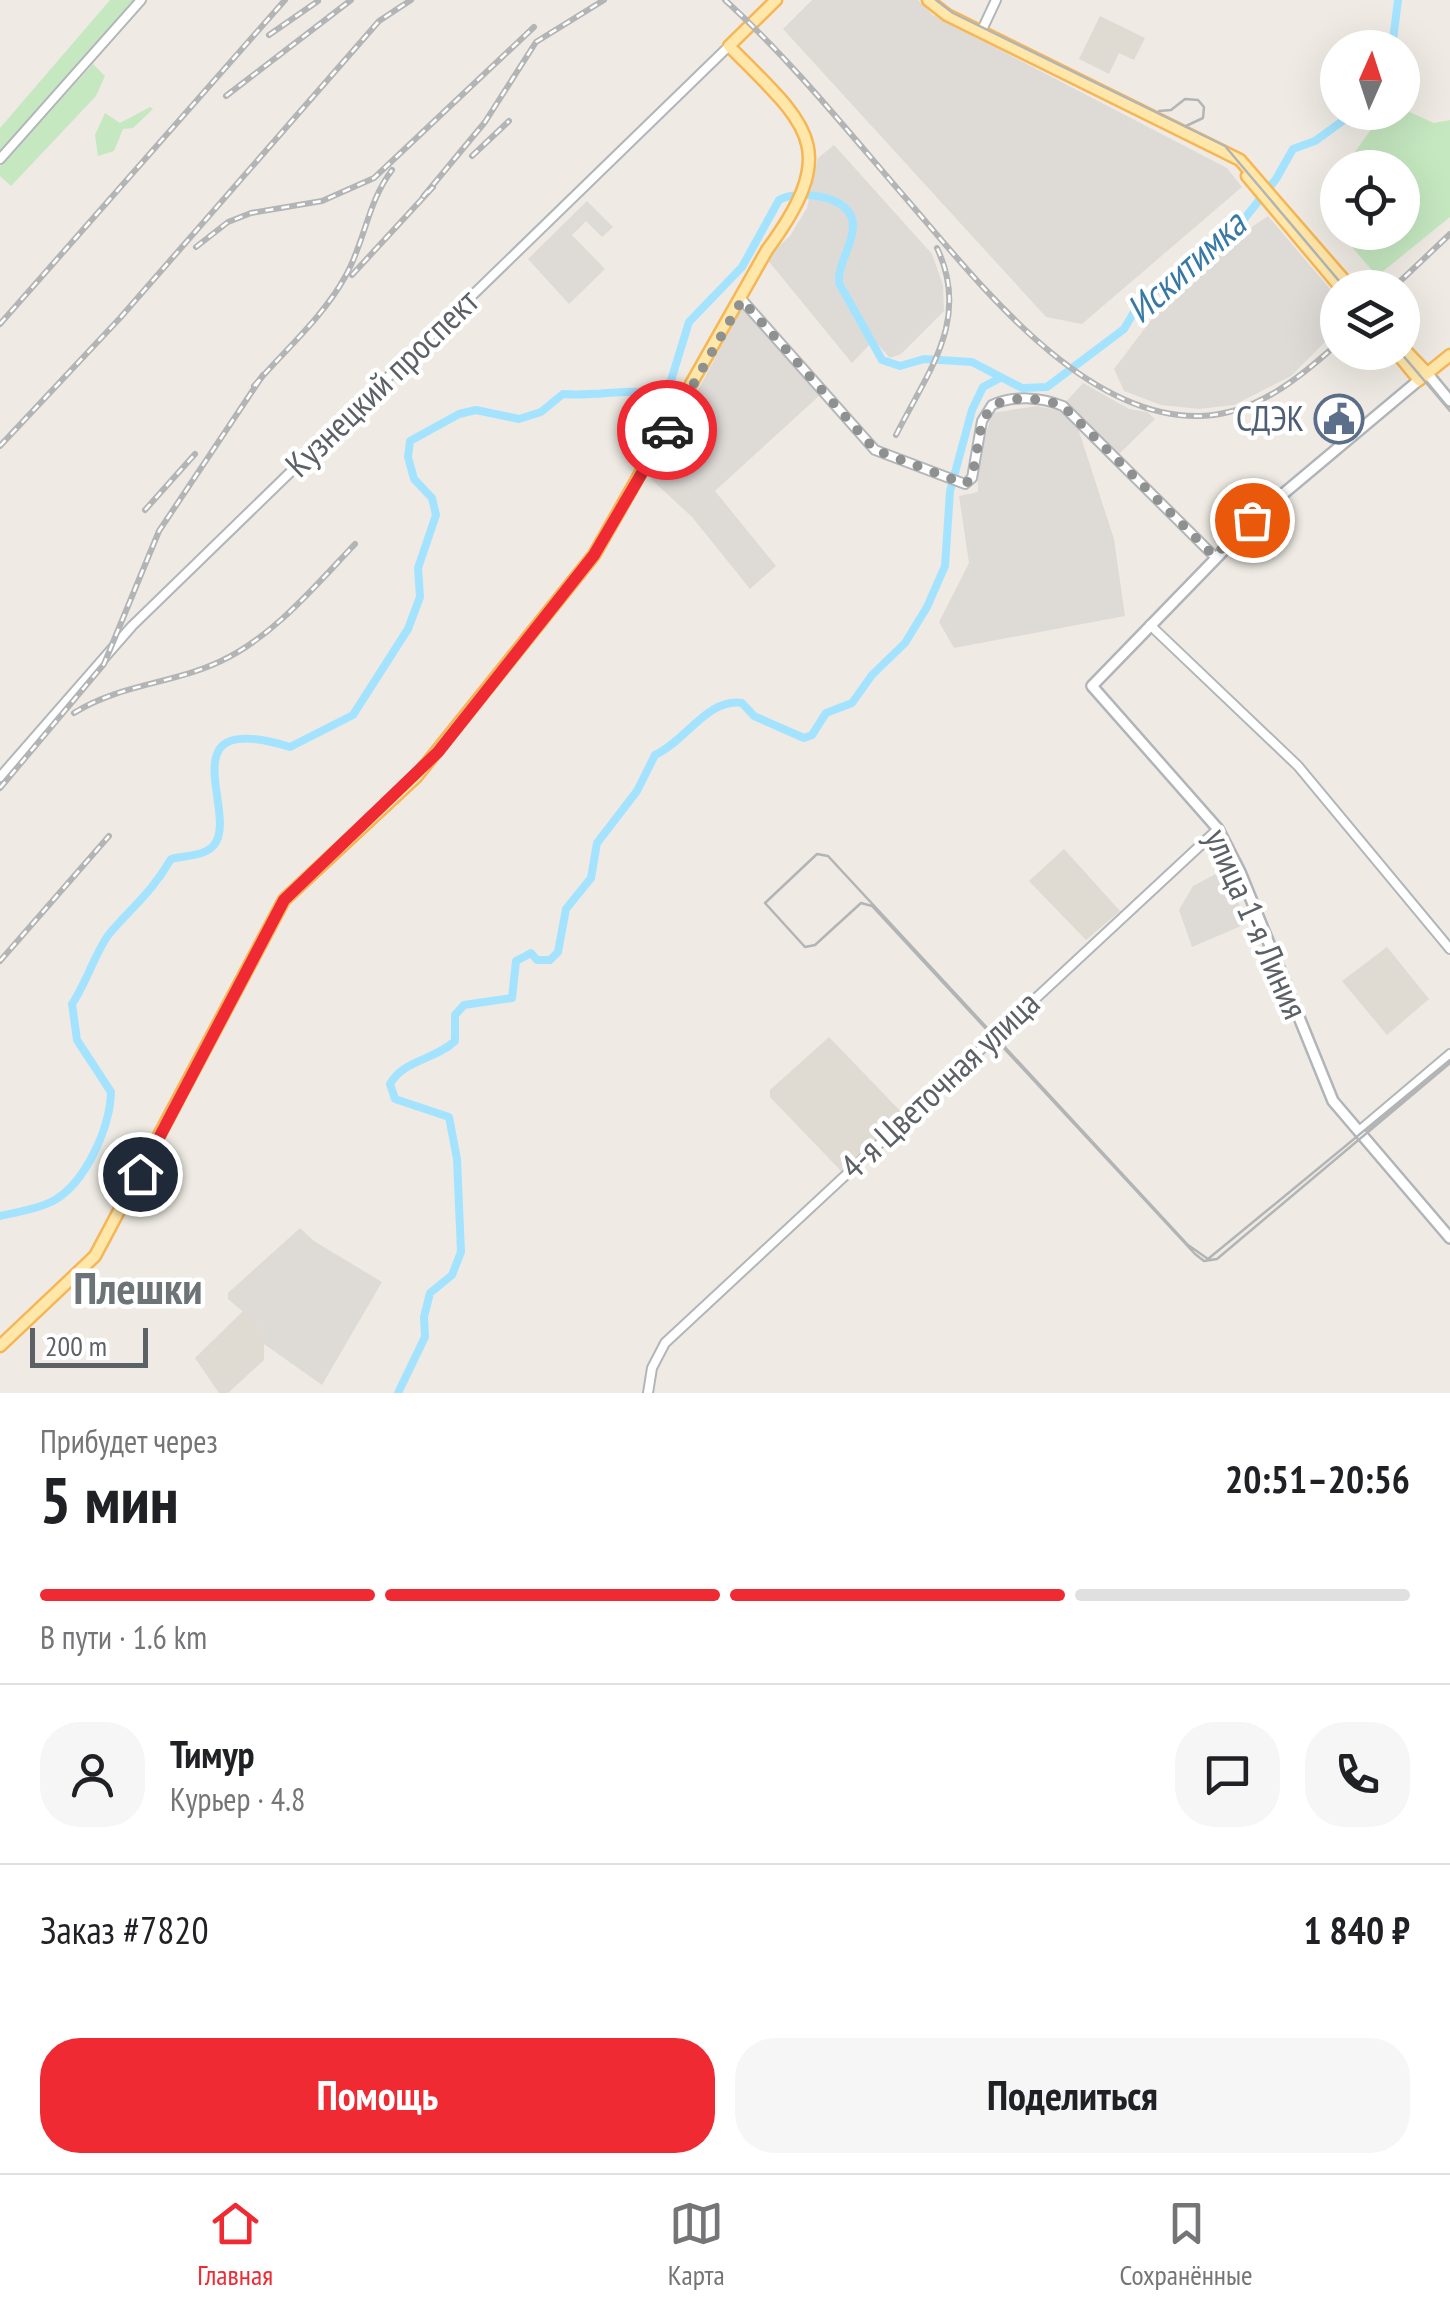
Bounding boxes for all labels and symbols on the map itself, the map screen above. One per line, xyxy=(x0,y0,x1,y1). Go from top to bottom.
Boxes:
north arrow xyxy=(1320,30,1420,130)
water label: Искитимка xyxy=(1115,198,1256,332)
street label: Кузнецкий проспект xyxy=(275,278,488,486)
courier xyxy=(617,380,717,480)
public building icon: СДЭК xyxy=(1313,393,1365,445)
place label: СДЭК xyxy=(1236,395,1304,441)
pin xyxy=(1210,478,1295,563)
street label: улица 1-я Линия xyxy=(1195,821,1319,1026)
street label: 4-я Цветочная улица xyxy=(830,980,1049,1188)
pin xyxy=(98,1132,183,1217)
district label: Плешки xyxy=(73,1258,203,1316)
scale bar xyxy=(30,1323,148,1368)

